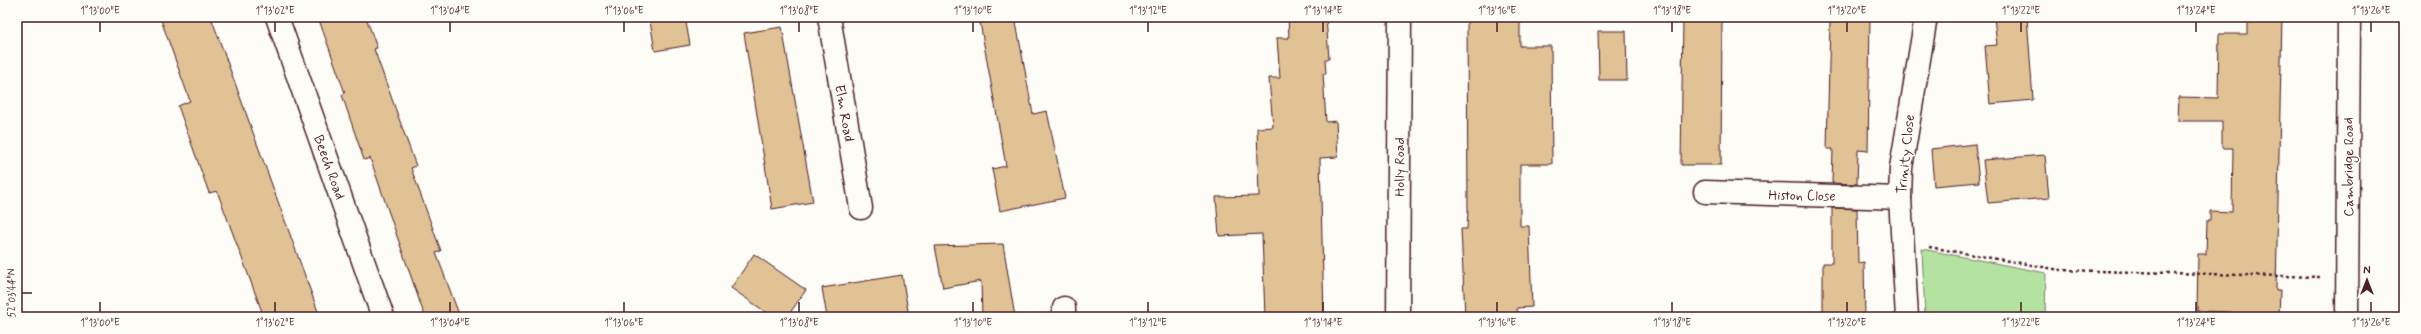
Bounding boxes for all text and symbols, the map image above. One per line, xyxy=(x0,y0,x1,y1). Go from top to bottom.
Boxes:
text: 1°13'00"E xyxy=(80,4,120,18)
text: 1°13'02"E xyxy=(255,4,295,18)
text: 1°13'04"E xyxy=(430,4,470,18)
text: 1°13'06"E xyxy=(604,4,644,18)
text: 1°13'08"E xyxy=(779,4,819,18)
text: 1°13'10"E xyxy=(954,4,992,18)
text: 1°13'12"E xyxy=(1129,4,1167,18)
text: 1°13'14"E xyxy=(1304,4,1342,18)
text: 1°13'16"E xyxy=(1478,4,1516,18)
text: 1°13'18"E xyxy=(1653,4,1691,18)
text: 1°13'20"E xyxy=(1828,4,1867,18)
text: 1°13'22"E xyxy=(2002,4,2040,18)
text: 1°13'24"E xyxy=(2176,4,2216,18)
text: 1°13'26"E xyxy=(2352,4,2390,18)
street label: Elm Road xyxy=(830,83,858,143)
street label: Trinity Close xyxy=(1893,114,1919,195)
street label: Cambridge Road xyxy=(2340,117,2359,217)
street label: Beech Road xyxy=(309,132,349,202)
street label: Holly Road xyxy=(1391,137,1409,197)
street label: Histon Close xyxy=(1768,186,1836,206)
north arrow xyxy=(2347,260,2387,300)
text: N xyxy=(2363,264,2371,278)
text: 52°03'44"N xyxy=(5,268,19,317)
text: 1°13'00"E xyxy=(80,316,120,330)
text: 1°13'02"E xyxy=(255,316,295,330)
text: 1°13'04"E xyxy=(430,316,470,330)
text: 1°13'06"E xyxy=(604,316,644,330)
text: 1°13'08"E xyxy=(779,316,819,330)
text: 1°13'10"E xyxy=(954,316,992,330)
text: 1°13'12"E xyxy=(1129,316,1167,330)
text: 1°13'14"E xyxy=(1304,316,1342,330)
text: 1°13'16"E xyxy=(1478,316,1516,330)
text: 1°13'18"E xyxy=(1653,316,1691,330)
text: 1°13'20"E xyxy=(1828,316,1867,330)
text: 1°13'22"E xyxy=(2002,316,2040,330)
text: 1°13'24"E xyxy=(2176,316,2216,330)
text: 1°13'26"E xyxy=(2352,316,2390,330)

